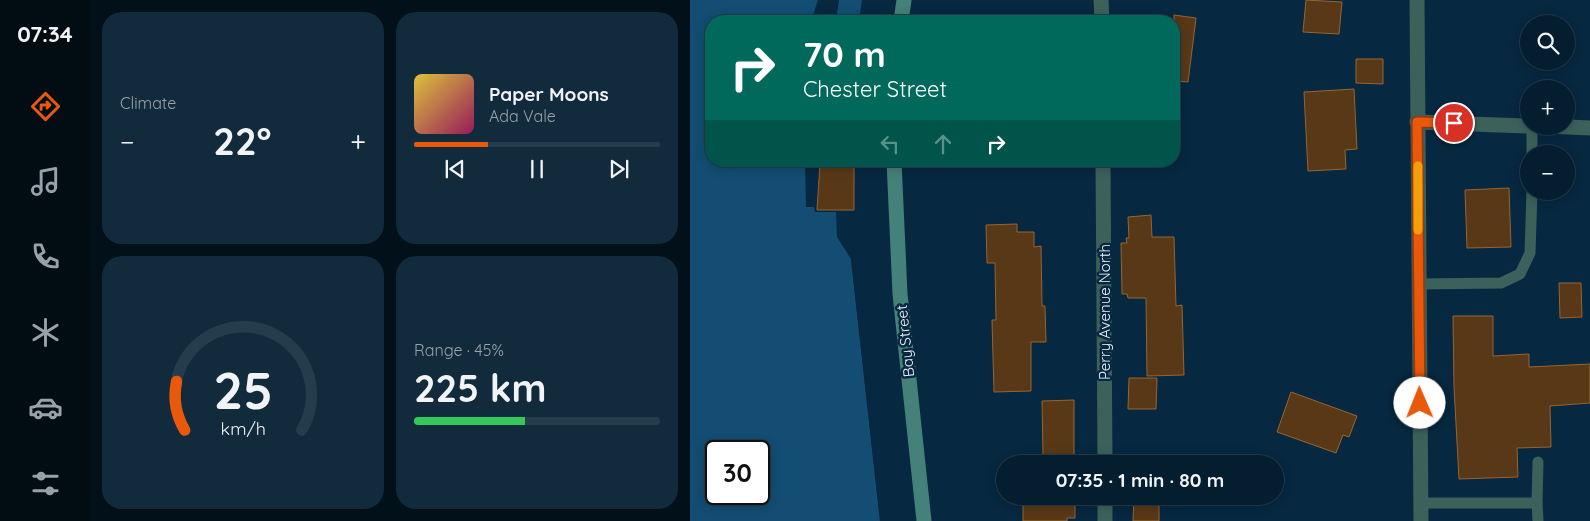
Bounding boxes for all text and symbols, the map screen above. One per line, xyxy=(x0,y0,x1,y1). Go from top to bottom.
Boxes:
map controls xyxy=(1520,15,1575,200)
button: search xyxy=(1520,15,1575,70)
text: 07:34 xyxy=(17,20,73,48)
text: 70 m xyxy=(803,32,886,76)
icon: right xyxy=(720,35,785,100)
text: Chester Street xyxy=(803,75,947,103)
button: + xyxy=(1520,80,1575,135)
text: Paper Moons xyxy=(489,82,609,106)
icon: directions xyxy=(28,89,63,124)
text: Climate xyxy=(120,93,176,113)
pin xyxy=(1433,102,1475,144)
text: Ada Vale xyxy=(489,106,556,126)
icon: arrive xyxy=(1440,109,1468,137)
text: 22° xyxy=(213,117,271,165)
text: − xyxy=(120,124,135,159)
text: + xyxy=(350,124,366,159)
icon: left xyxy=(876,130,904,158)
icon: ahead xyxy=(929,130,957,158)
icon: right xyxy=(982,130,1010,158)
button: − xyxy=(1520,145,1575,200)
icon: previous xyxy=(441,155,469,183)
icon: pause xyxy=(523,155,551,183)
icon: next xyxy=(605,155,633,183)
icon: music xyxy=(28,164,63,199)
icon: phone xyxy=(28,239,63,274)
street label: Perry Avenue North xyxy=(1095,244,1114,380)
street label: Bay Street xyxy=(892,304,918,378)
icon: climate xyxy=(28,315,63,350)
text: Range · 45% xyxy=(414,340,504,360)
text: 25 xyxy=(213,357,273,422)
text: 225 km xyxy=(414,364,546,412)
position arrow xyxy=(1393,376,1445,428)
icon: car xyxy=(28,390,63,425)
text: km/h xyxy=(220,417,266,439)
speed limit sign: 30 xyxy=(705,440,770,505)
icon: filters xyxy=(28,466,63,501)
text: 07:35 · 1 min · 80 m xyxy=(1056,468,1224,492)

